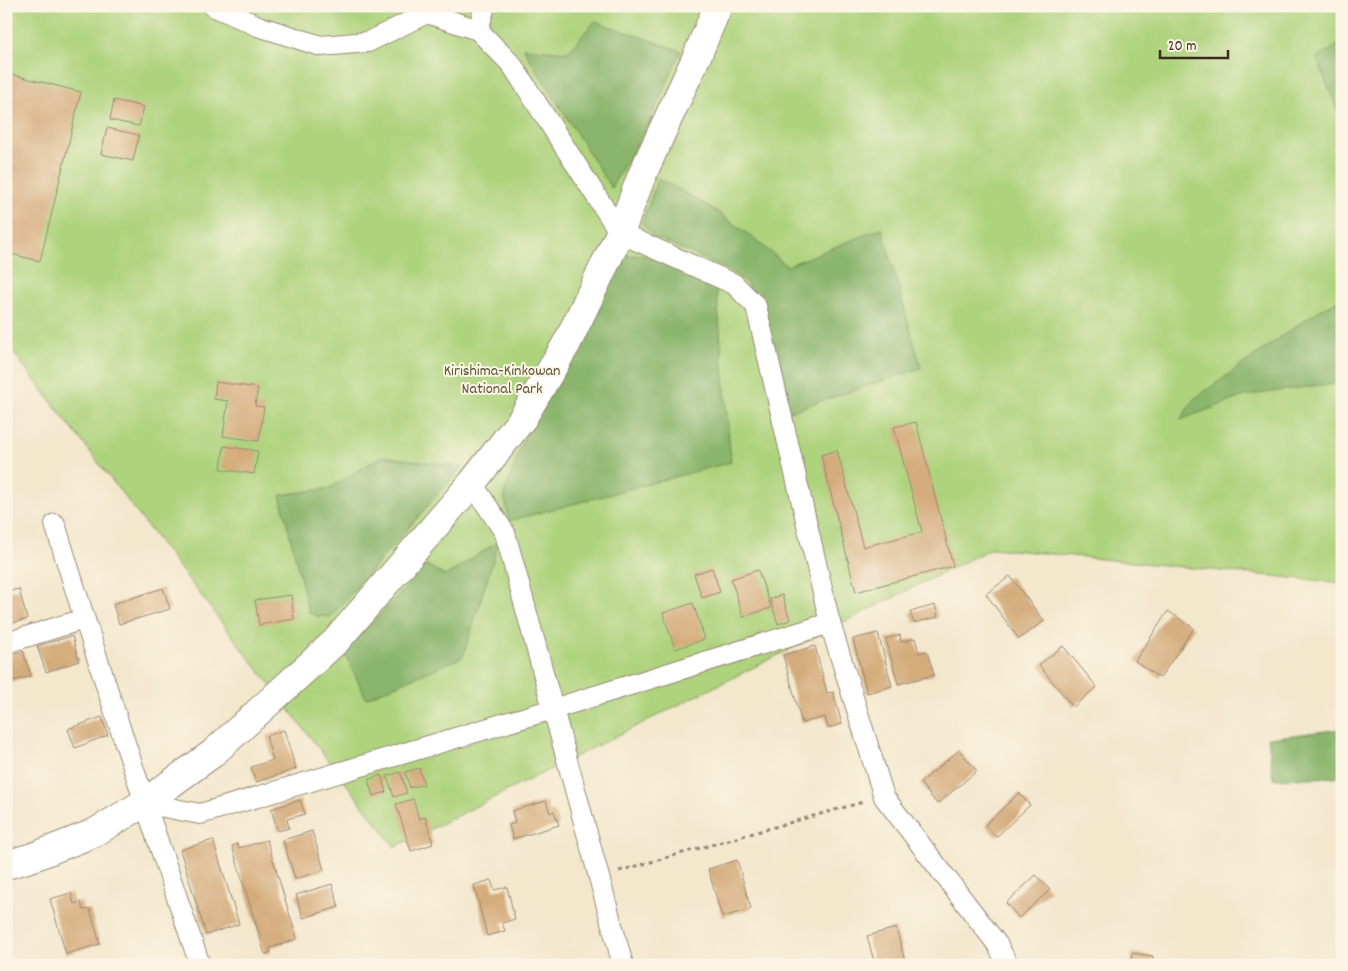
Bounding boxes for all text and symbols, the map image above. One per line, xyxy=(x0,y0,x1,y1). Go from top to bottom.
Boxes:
scale bar xyxy=(1160,28,1228,60)
text: 20 m xyxy=(1168,36,1196,58)
park label: Kirishima-Kinkowan National Park xyxy=(444,360,560,401)

